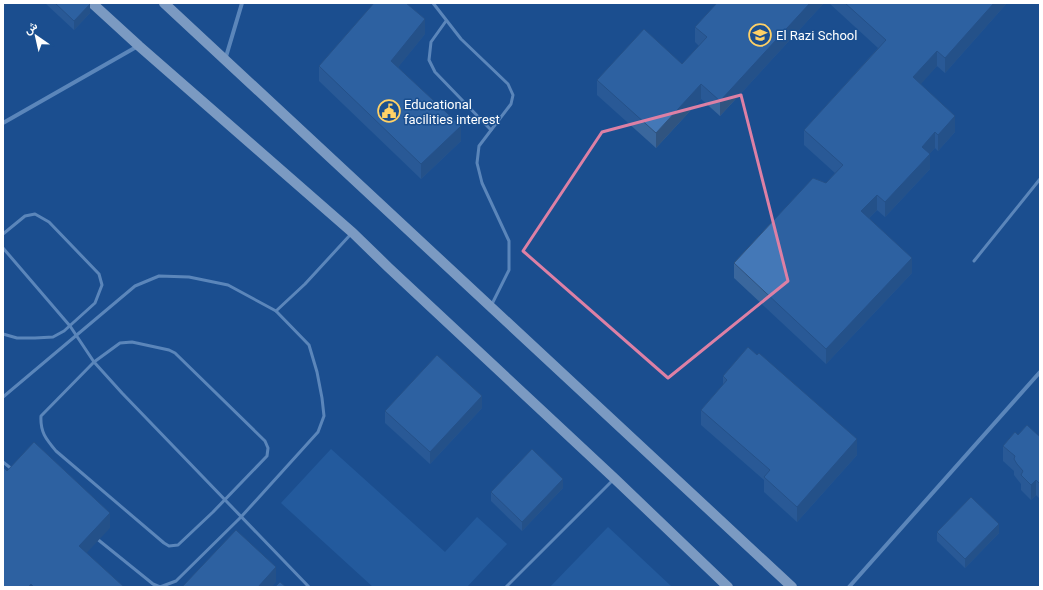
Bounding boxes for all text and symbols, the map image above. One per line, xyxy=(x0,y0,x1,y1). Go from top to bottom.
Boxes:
north arrow xyxy=(16,16,56,56)
text: ش xyxy=(22,19,40,37)
school or university icon: El Razi School xyxy=(747,22,773,48)
place label: El Razi School xyxy=(776,28,857,43)
place label: Educational facilities interest xyxy=(404,97,500,127)
public building icon: Educational facilities interest xyxy=(376,98,402,124)

